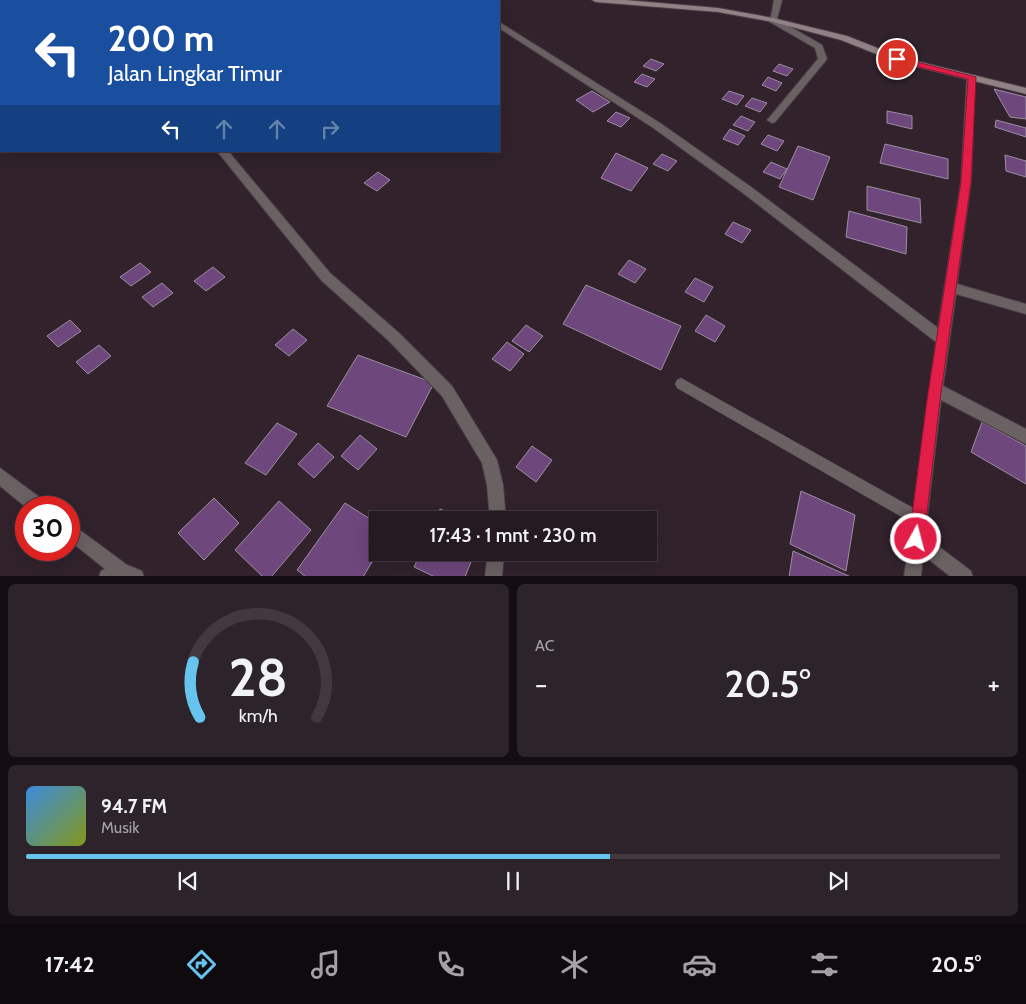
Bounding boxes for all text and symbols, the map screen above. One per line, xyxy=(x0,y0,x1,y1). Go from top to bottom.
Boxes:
text: 200 m xyxy=(108,17,214,60)
icon: left xyxy=(25,20,90,85)
pin xyxy=(876,38,918,80)
icon: arrive xyxy=(883,45,911,73)
text: Jalan Lingkar Timur xyxy=(108,60,282,87)
icon: left xyxy=(157,115,185,143)
icon: ahead xyxy=(210,115,238,143)
icon: ahead xyxy=(263,115,291,143)
icon: right xyxy=(316,115,344,143)
speed limit sign: 30 xyxy=(15,496,80,561)
position arrow xyxy=(889,512,941,564)
text: 17:43 · 1 mnt · 230 m xyxy=(429,524,597,547)
text: AC xyxy=(535,636,555,655)
text: 28 xyxy=(229,646,288,709)
text: 20.5° xyxy=(725,660,810,707)
text: − xyxy=(535,667,547,701)
text: + xyxy=(988,667,1000,701)
text: km/h xyxy=(239,705,278,726)
text: 94.7 FM xyxy=(101,795,167,818)
text: Musik xyxy=(101,818,139,837)
icon: previous xyxy=(174,867,202,895)
icon: pause xyxy=(499,867,527,895)
icon: next xyxy=(824,867,852,895)
icon: directions xyxy=(184,947,219,982)
icon: music xyxy=(308,947,343,982)
icon: phone xyxy=(433,947,468,982)
icon: climate xyxy=(557,947,592,982)
icon: car xyxy=(682,947,717,982)
icon: filters xyxy=(807,947,842,982)
text: 17:42 xyxy=(45,951,94,978)
text: 20.5° xyxy=(931,951,981,978)

